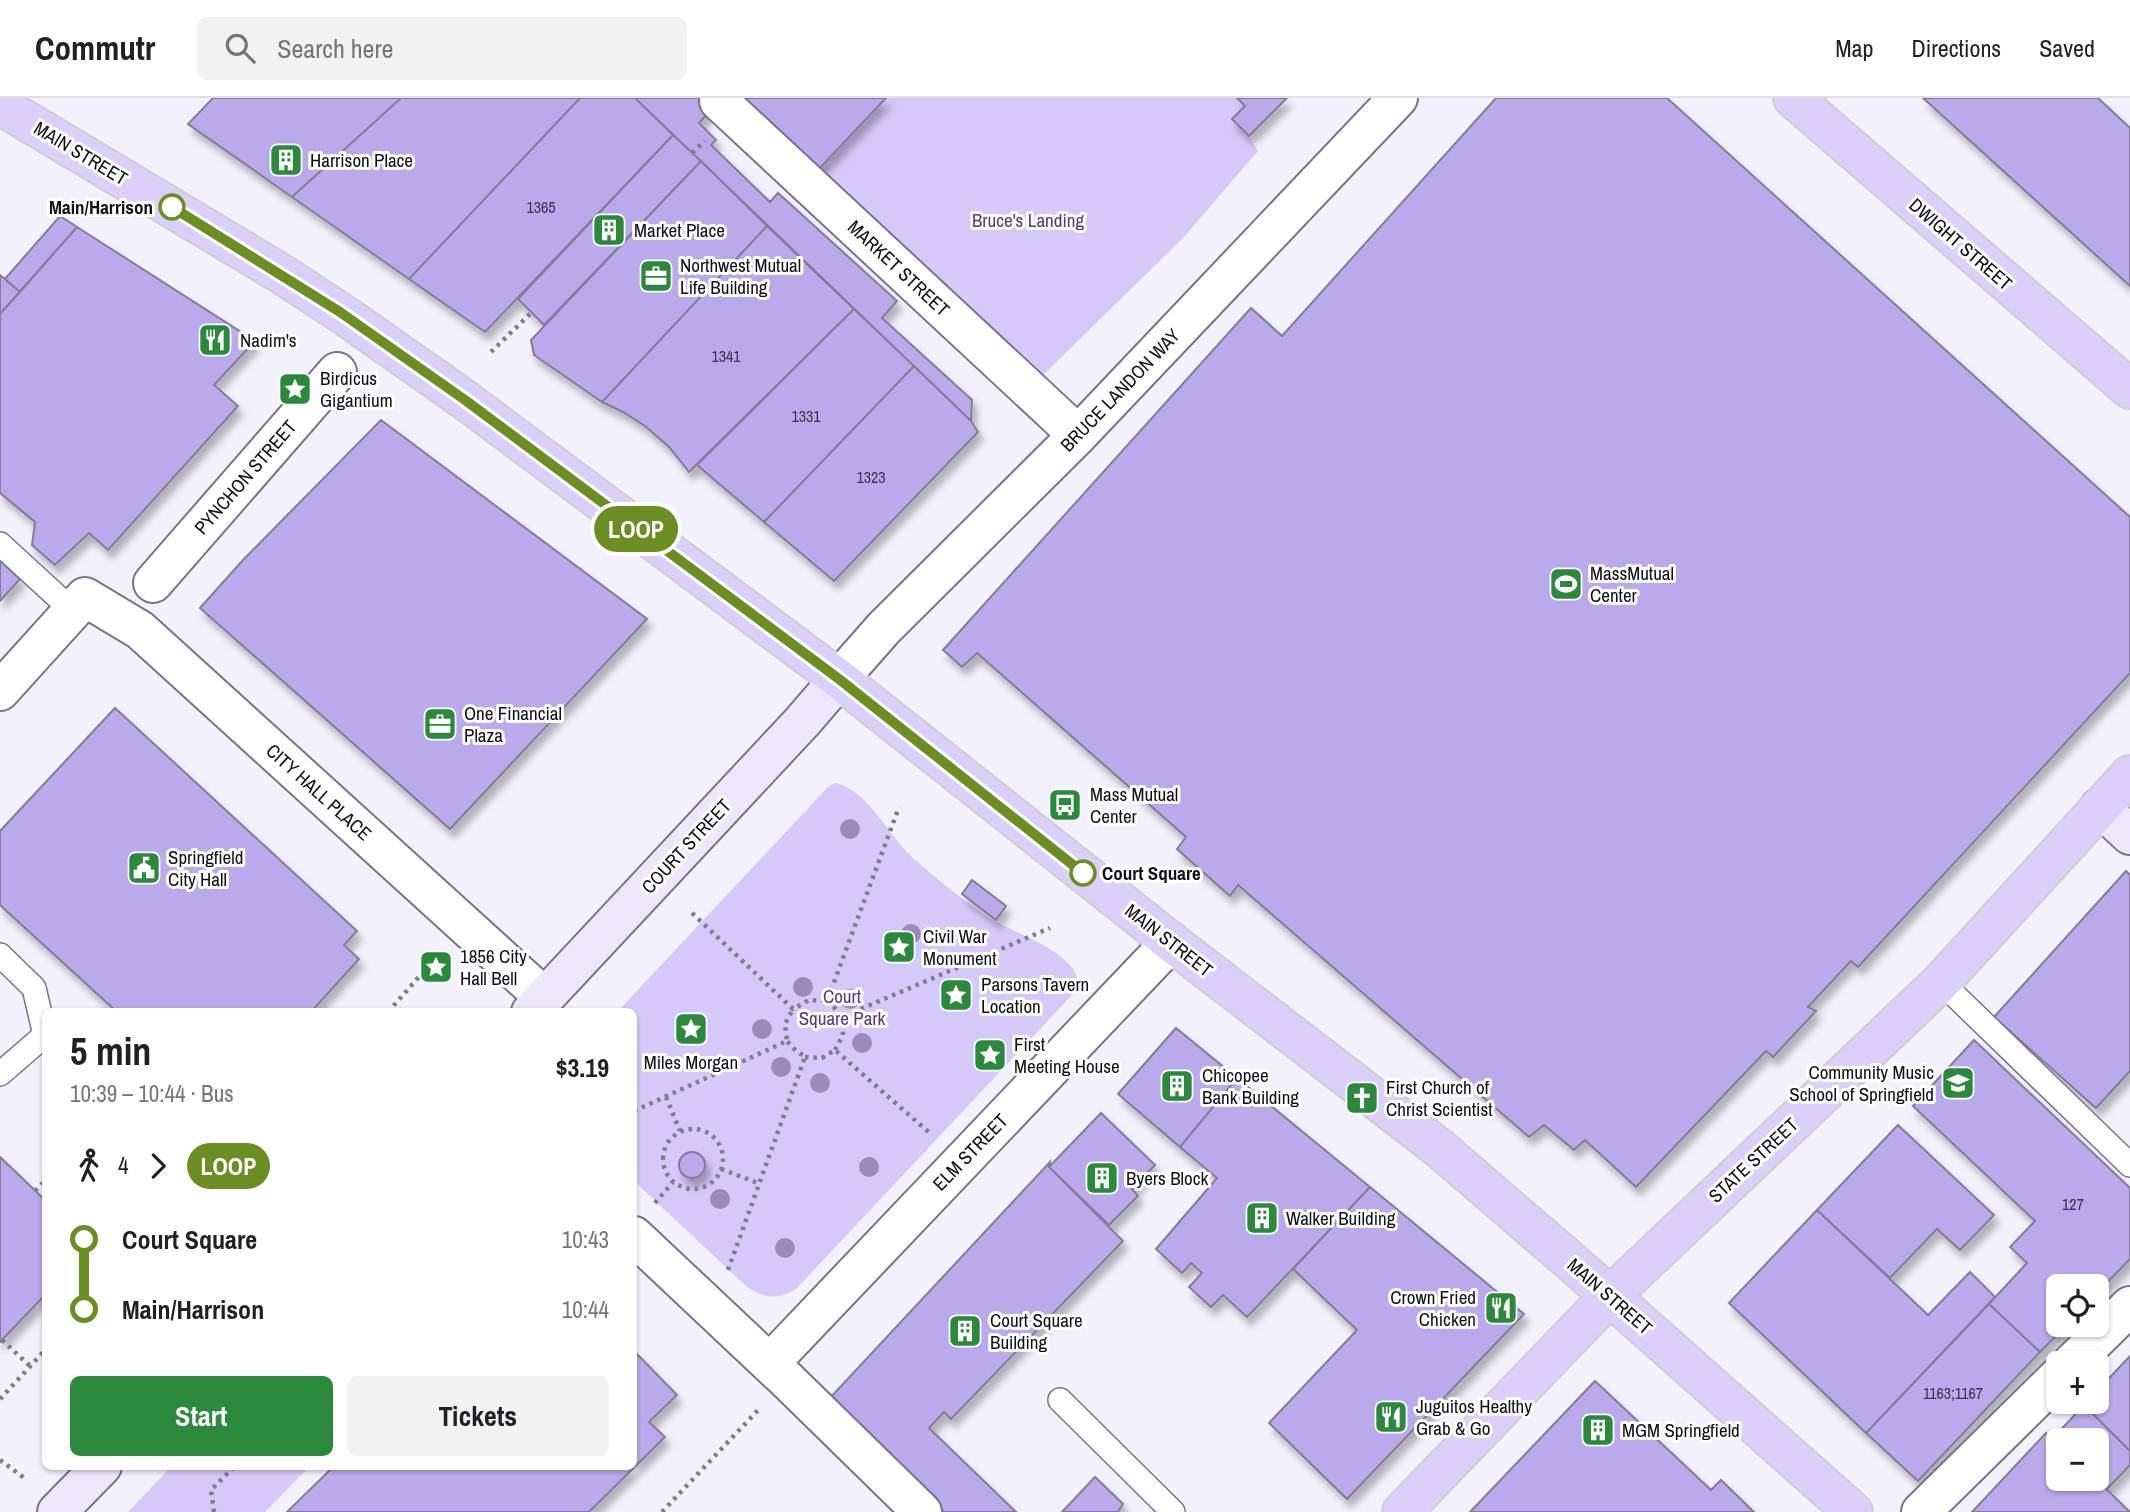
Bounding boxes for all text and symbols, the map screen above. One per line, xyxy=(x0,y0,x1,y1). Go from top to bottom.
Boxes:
search box xyxy=(197,17,687,80)
text: Commutr xyxy=(35,26,155,70)
icon: search xyxy=(221,29,259,67)
text: Search here xyxy=(277,31,393,66)
text: Map xyxy=(1835,32,1873,64)
text: Directions xyxy=(1911,32,2001,64)
text: Saved xyxy=(2039,32,2095,64)
street label: MAIN STREET xyxy=(29,115,133,191)
building icon: Harrison Place xyxy=(267,141,305,179)
place label: Harrison Place xyxy=(310,147,413,173)
street label: DWIGHT STREET xyxy=(1904,192,2018,296)
place label: Main/Harrison xyxy=(49,194,153,220)
marker: Main/Harrison xyxy=(159,194,185,220)
house number: 1365 xyxy=(526,196,556,218)
park label: Bruce's Landing xyxy=(972,207,1084,233)
building icon: Market Place xyxy=(590,211,628,249)
street label: MARKET STREET xyxy=(842,214,956,322)
place label: Market Place xyxy=(634,217,725,243)
place label: Northwest Mutual Life Building xyxy=(680,252,801,300)
office icon: Northwest Mutual Life Building xyxy=(637,257,675,295)
restaurant icon: Nadim's xyxy=(196,321,234,359)
street label: BRUCE LANDON WAY xyxy=(1054,322,1186,457)
place label: Nadim's xyxy=(240,327,297,353)
house number: 1341 xyxy=(711,345,741,367)
place label: Birdicus Gigantium xyxy=(320,365,393,413)
place icon: Birdicus Gigantium xyxy=(276,370,314,408)
house number: 1331 xyxy=(791,405,821,427)
street label: PYNCHON STREET xyxy=(188,414,302,540)
house number: 1323 xyxy=(856,466,886,488)
line badge: LOOP xyxy=(587,506,685,552)
text: LOOP xyxy=(608,513,664,545)
place label: MassMutual Center xyxy=(1590,560,1674,608)
sports icon: MassMutual Center xyxy=(1547,565,1585,603)
place label: One Financial Plaza xyxy=(464,700,562,748)
office icon: One Financial Plaza xyxy=(421,705,459,743)
street label: CITY HALL PLACE xyxy=(261,738,377,846)
place label: Mass Mutual Center xyxy=(1090,781,1178,829)
bus stop icon: Mass Mutual Center xyxy=(1046,786,1084,824)
street label: COURT STREET xyxy=(635,793,737,899)
place label: Springfield City Hall xyxy=(168,844,243,892)
public building icon: Springfield City Hall xyxy=(125,849,163,887)
marker: Court Square xyxy=(1070,860,1096,886)
place label: Court Square xyxy=(1102,860,1201,886)
street label: MAIN STREET xyxy=(1120,898,1219,983)
place label: Civil War Monument xyxy=(923,923,997,971)
place icon: Civil War Monument xyxy=(880,928,918,966)
place label: 1856 City Hall Bell xyxy=(460,943,527,991)
place icon: 1856 City Hall Bell xyxy=(417,948,455,986)
place label: Parsons Tavern Location xyxy=(981,971,1089,1019)
place icon: Parsons Tavern Location xyxy=(937,976,975,1014)
park label: Court Square Park xyxy=(799,983,886,1031)
place icon: Miles Morgan xyxy=(672,1010,710,1048)
text: 5 min xyxy=(70,1026,151,1077)
place label: First Meeting House xyxy=(1014,1031,1120,1079)
place icon: First Meeting House xyxy=(971,1036,1009,1074)
place label: Miles Morgan xyxy=(644,1049,738,1075)
text: $3.19 xyxy=(556,1050,609,1085)
place label: Community Music School of Springfield xyxy=(1789,1059,1934,1107)
place label: Chicopee Bank Building xyxy=(1202,1062,1299,1110)
school or university icon: Community Music School of Springfield xyxy=(1939,1064,1977,1102)
building icon: Chicopee Bank Building xyxy=(1158,1067,1196,1105)
place label: First Church of Christ Scientist xyxy=(1386,1074,1493,1122)
text: 10:39 – 10:44 · Bus xyxy=(70,1078,234,1109)
church icon: First Church of Christ Scientist xyxy=(1343,1079,1381,1117)
street label: ELM STREET xyxy=(927,1107,1014,1196)
street label: STATE STREET xyxy=(1703,1111,1804,1208)
icon: walk xyxy=(70,1147,108,1185)
icon: forward xyxy=(139,1147,177,1185)
text: 4 xyxy=(118,1150,129,1181)
text: LOOP xyxy=(201,1150,256,1182)
building icon: Byers Block xyxy=(1083,1159,1121,1197)
place label: Byers Block xyxy=(1126,1165,1208,1191)
house number: 127 xyxy=(2062,1193,2084,1215)
building icon: Walker Building xyxy=(1243,1199,1281,1237)
place label: Walker Building xyxy=(1286,1205,1396,1231)
text: Court Square xyxy=(122,1222,257,1257)
text: 10:43 xyxy=(562,1224,609,1255)
street label: MAIN STREET xyxy=(1562,1252,1658,1340)
map controls xyxy=(2046,1274,2109,1491)
button: locate xyxy=(2046,1274,2109,1337)
place label: Crown Fried Chicken xyxy=(1390,1284,1476,1332)
restaurant icon: Crown Fried Chicken xyxy=(1482,1289,1520,1327)
text: Main/Harrison xyxy=(122,1292,264,1327)
text: 10:44 xyxy=(562,1294,609,1325)
place label: Court Square Building xyxy=(990,1307,1083,1355)
building icon: Court Square Building xyxy=(946,1312,984,1350)
button: + xyxy=(2046,1351,2109,1414)
button: Start xyxy=(70,1376,333,1456)
button: Tickets xyxy=(347,1376,609,1456)
house number: 1163;1167 xyxy=(1923,1382,1983,1404)
place label: Juguitos Healthy Grab & Go xyxy=(1416,1393,1532,1441)
restaurant icon: Juguitos Healthy Grab & Go xyxy=(1372,1398,1410,1436)
building icon: MGM Springfield xyxy=(1579,1411,1617,1449)
place label: MGM Springfield xyxy=(1622,1417,1740,1443)
button: − xyxy=(2046,1428,2109,1491)

